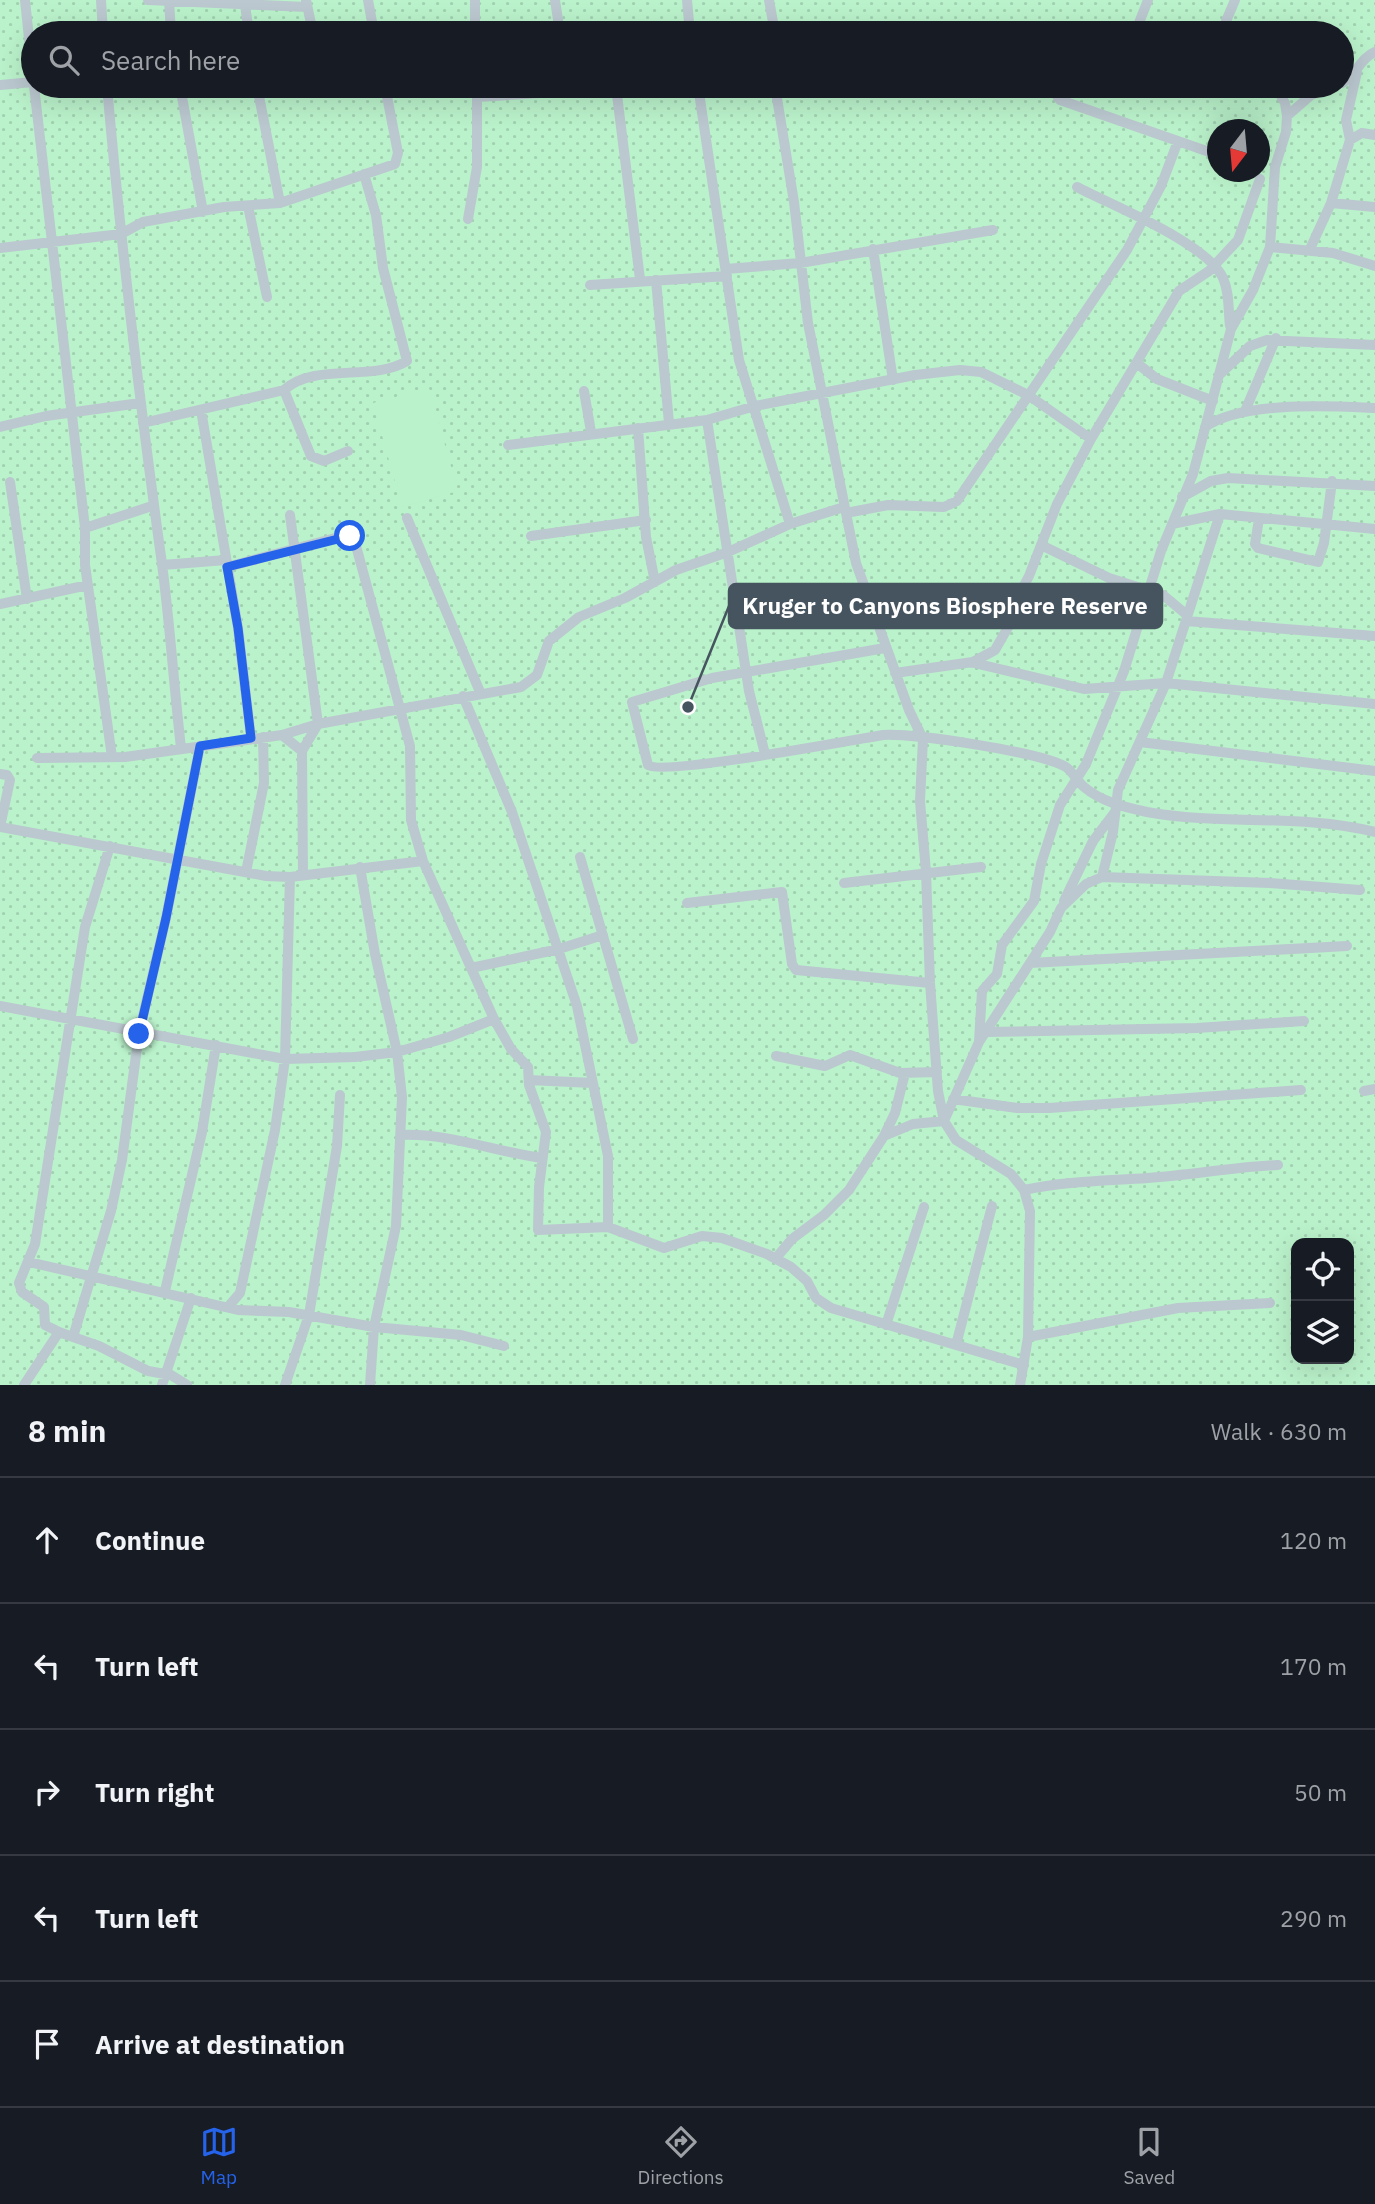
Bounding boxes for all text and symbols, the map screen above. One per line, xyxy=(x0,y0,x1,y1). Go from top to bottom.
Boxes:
search box xyxy=(21,21,1354,98)
icon: search xyxy=(45,41,83,79)
text: Search here xyxy=(101,43,240,77)
north arrow xyxy=(1207,119,1270,182)
route start xyxy=(334,520,365,551)
callout: Kruger to Canyons Biosphere Reserve xyxy=(729,584,1162,628)
text: Kruger to Canyons Biosphere Reserve xyxy=(742,590,1148,620)
route end xyxy=(123,1018,154,1049)
map controls xyxy=(1291,1238,1354,1364)
button: locate xyxy=(1291,1238,1354,1301)
button: layers xyxy=(1291,1301,1354,1364)
text: 8 min xyxy=(28,1411,106,1450)
text: Walk · 630 m xyxy=(1211,1416,1347,1446)
icon: ahead xyxy=(28,1521,66,1559)
text: Continue xyxy=(95,1523,205,1557)
text: 120 m xyxy=(1280,1525,1347,1555)
icon: left xyxy=(28,1647,66,1685)
text: Turn left xyxy=(95,1649,198,1683)
text: 170 m xyxy=(1280,1651,1347,1681)
icon: right xyxy=(28,1773,66,1811)
text: Turn right xyxy=(95,1775,214,1809)
text: 50 m xyxy=(1294,1777,1347,1807)
icon: left xyxy=(28,1899,66,1937)
text: Turn left xyxy=(95,1901,198,1935)
text: 290 m xyxy=(1280,1903,1347,1933)
icon: arrive xyxy=(28,2025,66,2063)
text: Arrive at destination xyxy=(95,2027,345,2061)
tab: Map xyxy=(200,2123,238,2189)
tab: Directions xyxy=(637,2123,724,2189)
tab: Saved xyxy=(1124,2123,1175,2189)

